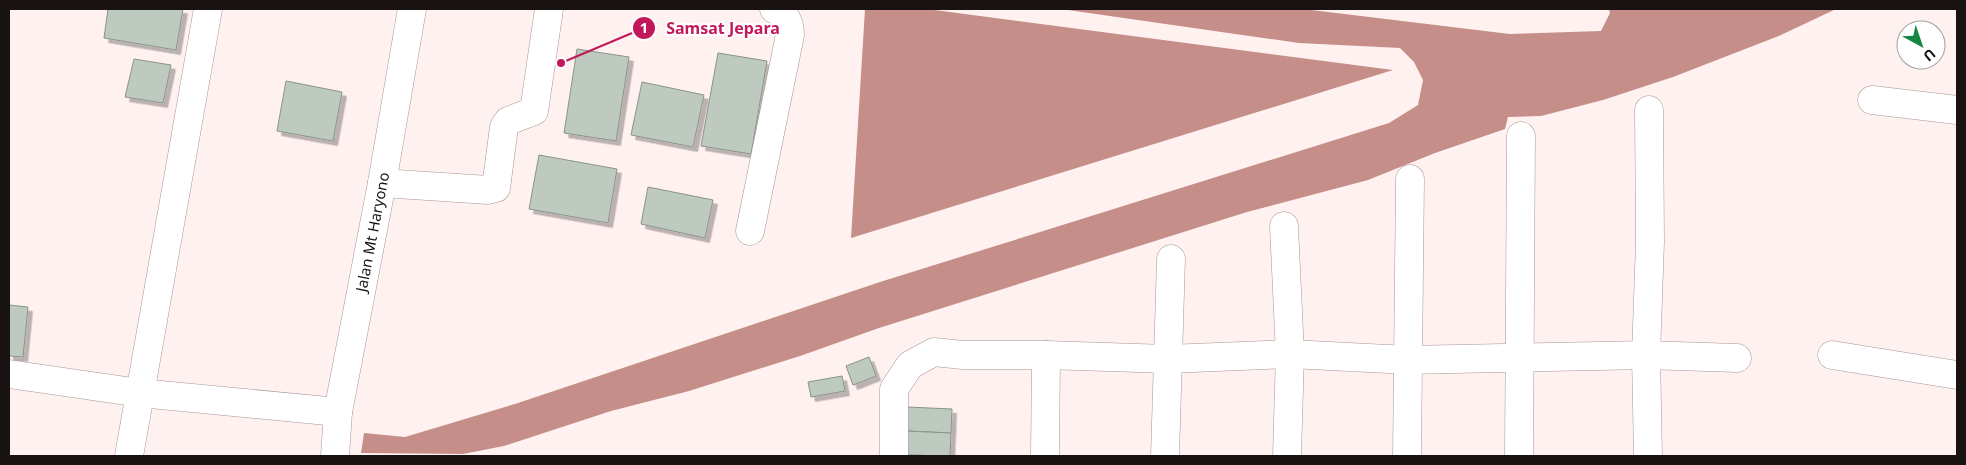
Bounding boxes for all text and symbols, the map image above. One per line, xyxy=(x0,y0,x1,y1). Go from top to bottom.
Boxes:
callout: Samsat Jepara xyxy=(631,13,790,44)
text: 1 xyxy=(640,17,648,37)
text: Samsat Jepara xyxy=(666,17,780,39)
north arrow xyxy=(1896,20,1946,70)
text: U xyxy=(1920,45,1940,66)
street label: Jalan Mt Haryono xyxy=(350,170,393,296)

